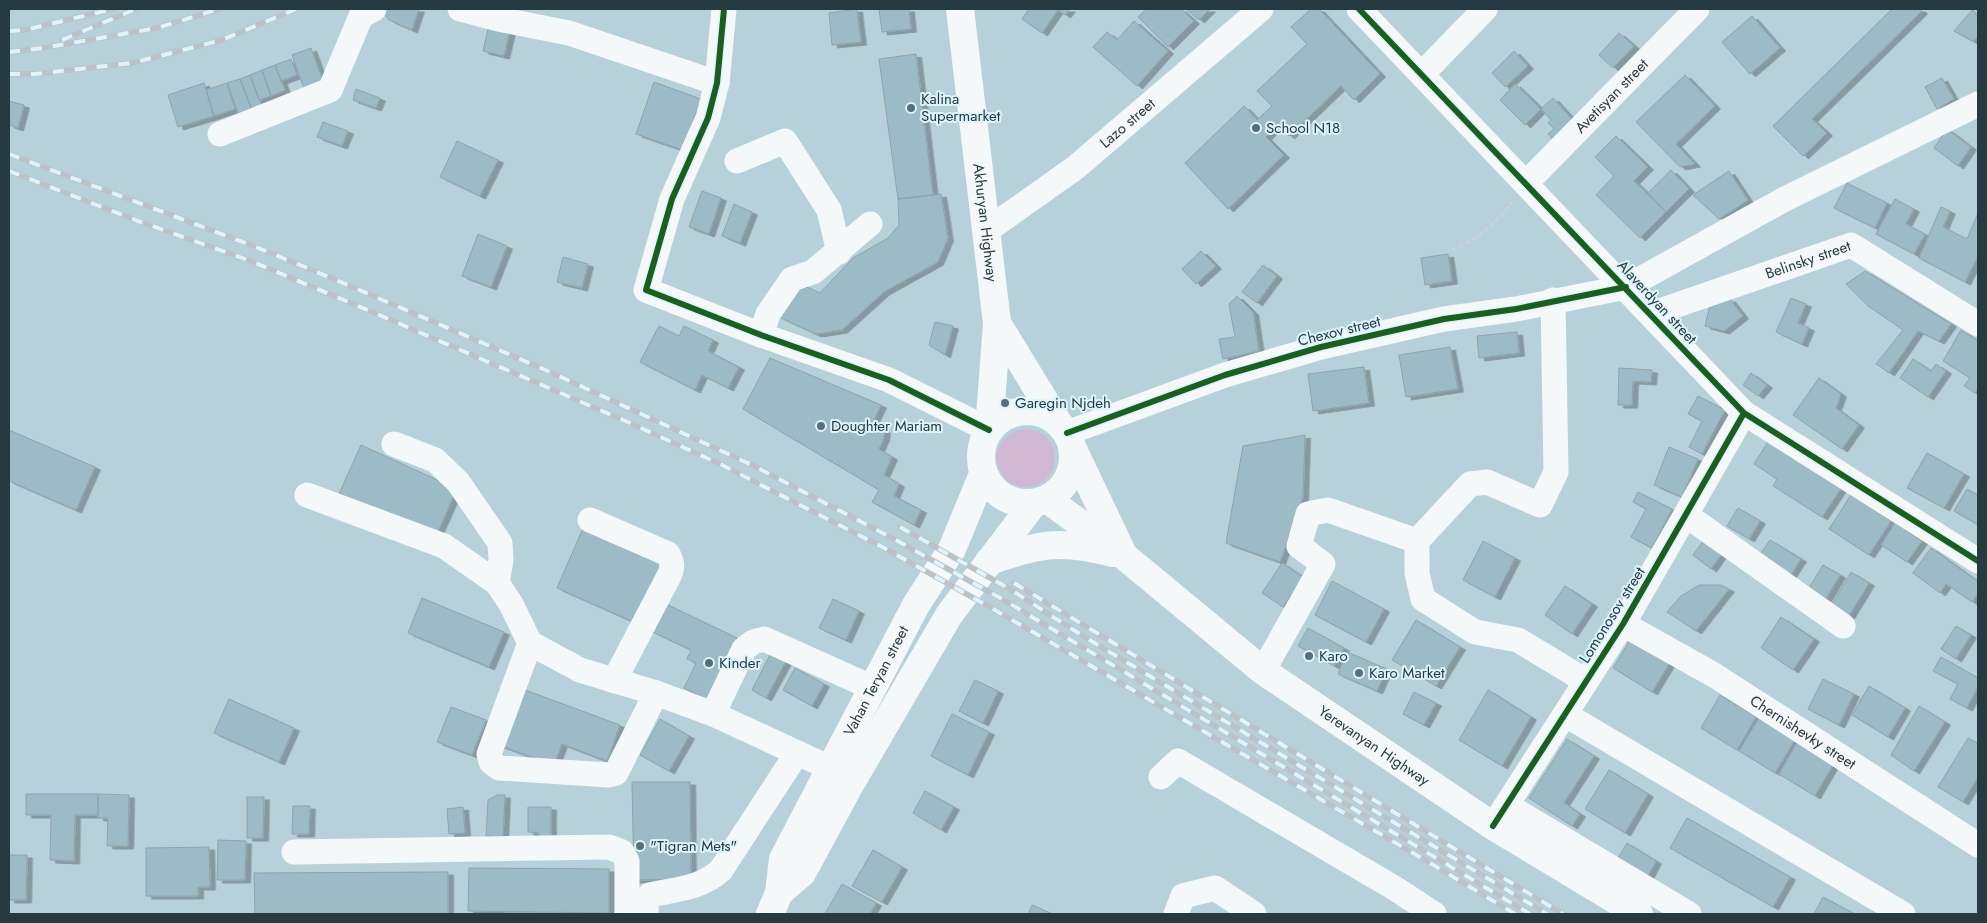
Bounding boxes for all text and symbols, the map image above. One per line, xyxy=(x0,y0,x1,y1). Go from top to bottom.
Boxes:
street label: Avetisyan street xyxy=(1570,54,1654,138)
place label: Kalina Supermarket xyxy=(921,88,1001,127)
street label: Lazo street xyxy=(1095,93,1160,153)
marker: Kalina Supermarket xyxy=(905,102,917,114)
place label: School N18 xyxy=(1266,117,1340,139)
marker: School N18 xyxy=(1250,122,1262,134)
street label: Akhuryan Highway xyxy=(967,162,1003,283)
street label: Belinsky street xyxy=(1762,235,1854,285)
street label: Alaverdyan street xyxy=(1612,255,1702,349)
street label: Chexov street xyxy=(1295,310,1383,352)
place label: Garegin Njdeh xyxy=(1015,392,1111,414)
marker: Garegin Njdeh xyxy=(999,397,1011,409)
place label: Doughter Mariam xyxy=(831,415,942,437)
marker: Doughter Mariam xyxy=(815,420,827,432)
street label: Lomonosov street xyxy=(1574,562,1651,667)
street label: Vahan Teryan street xyxy=(838,622,914,740)
place label: Karo xyxy=(1319,645,1348,667)
marker: Karo xyxy=(1303,650,1315,662)
place label: Kinder xyxy=(719,652,762,674)
marker: Kinder xyxy=(703,657,715,669)
place label: Karo Market xyxy=(1369,662,1445,684)
marker: Karo Market xyxy=(1353,667,1365,679)
street label: Chernishevky street xyxy=(1745,690,1861,775)
street label: Yerevanyan Highway xyxy=(1314,700,1434,791)
place label: "Tigran Mets" xyxy=(650,835,737,857)
marker: "Tigran Mets" xyxy=(634,840,646,852)

